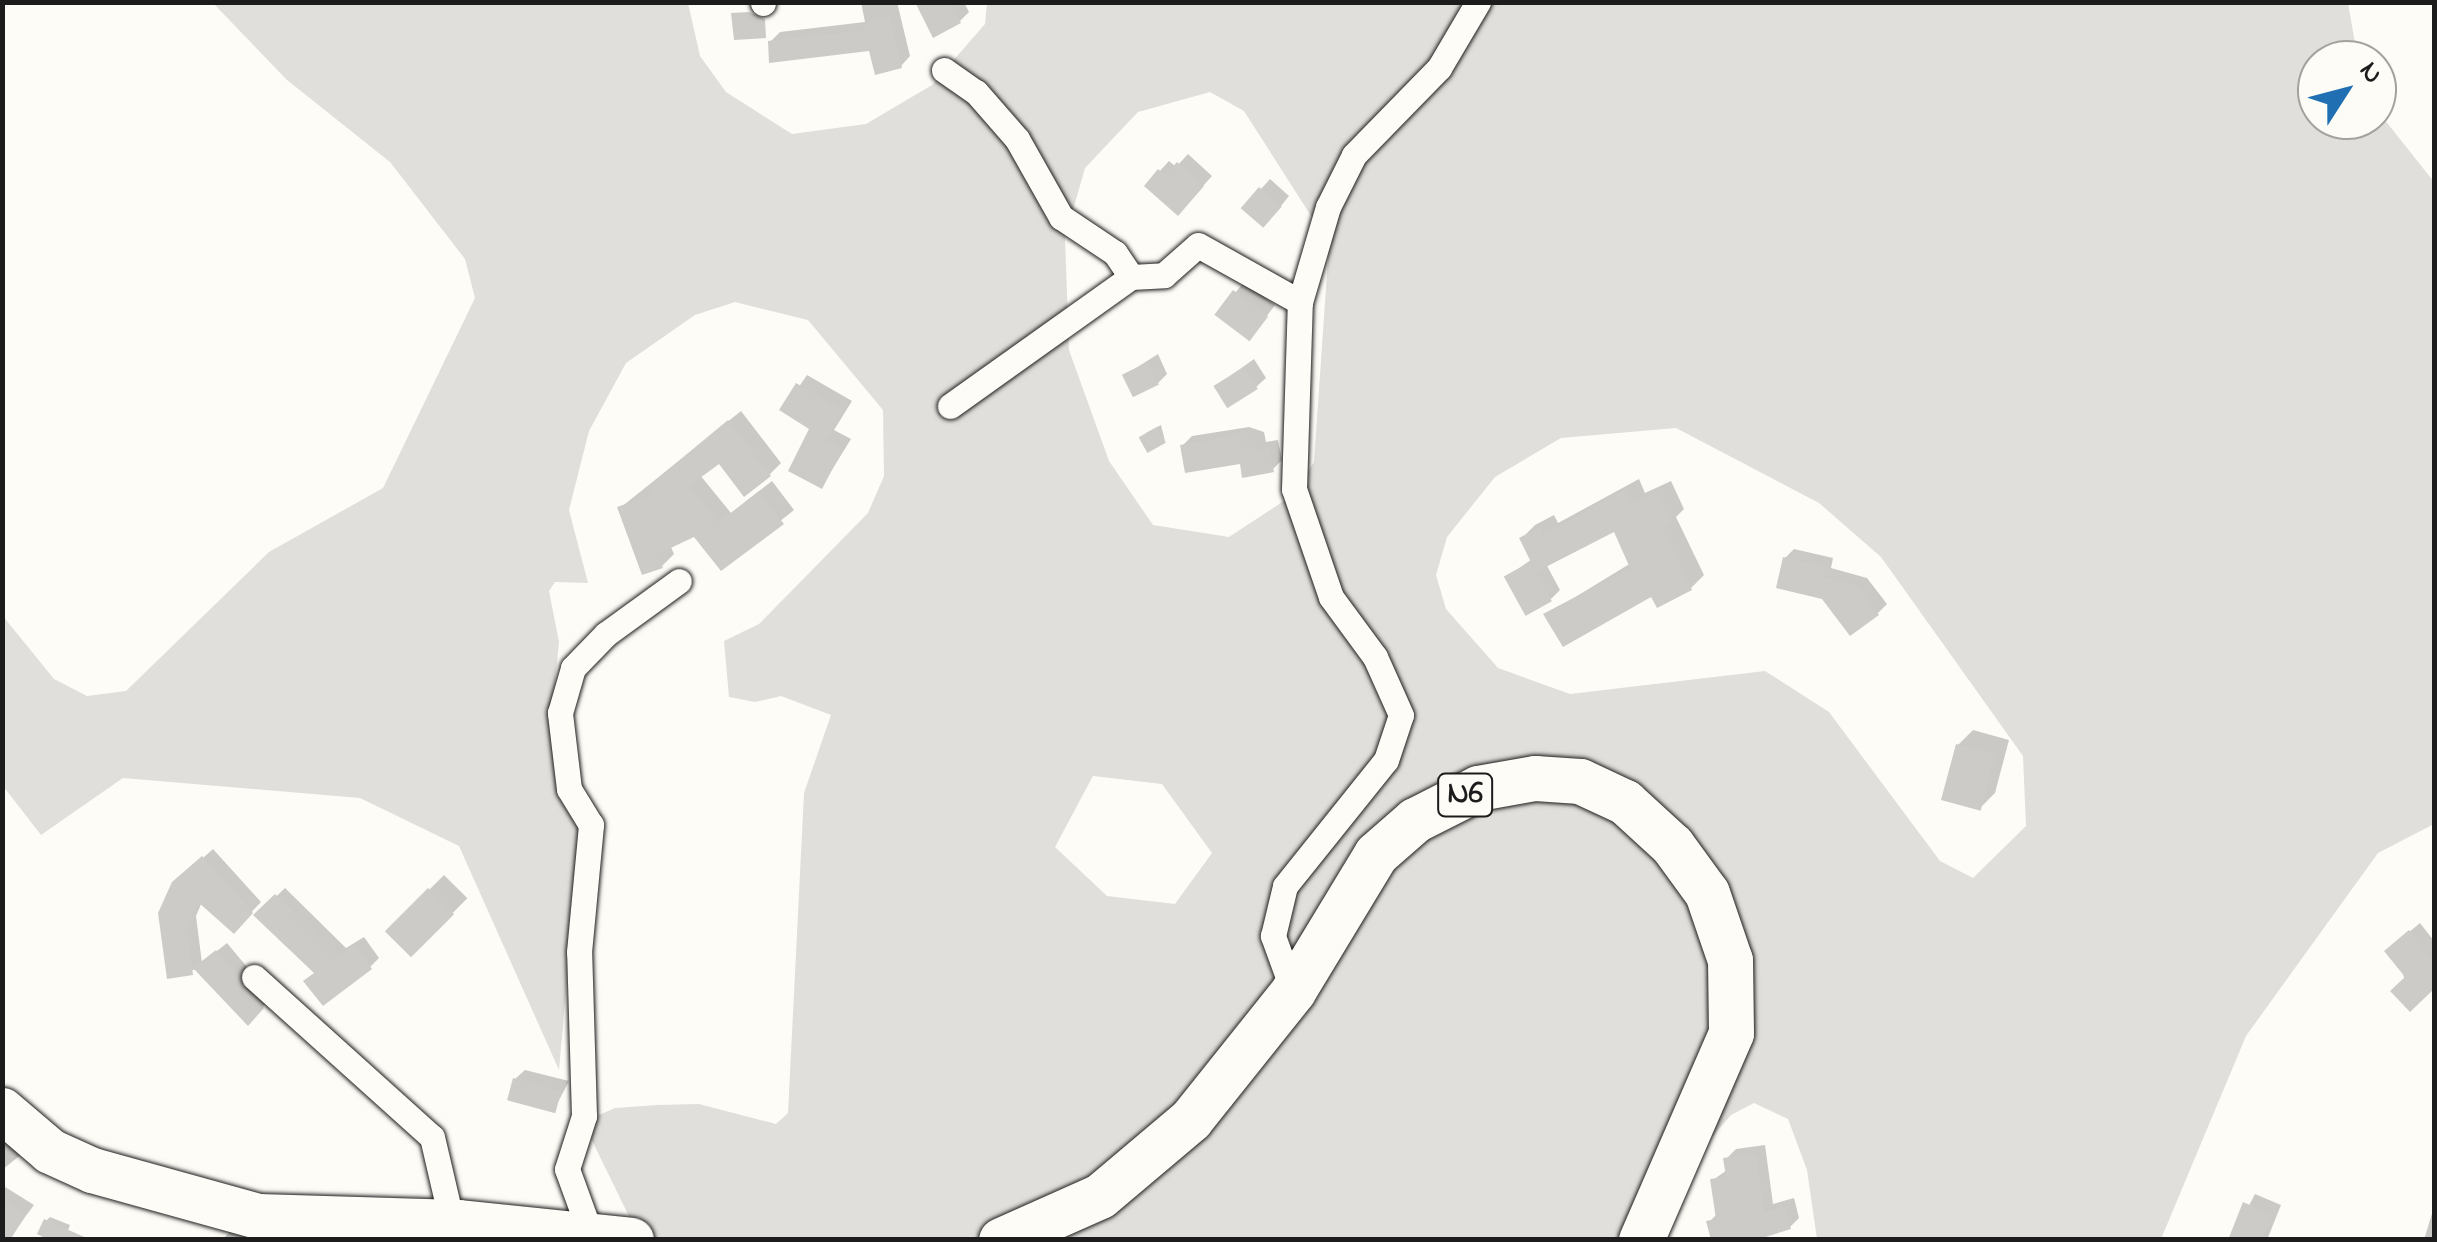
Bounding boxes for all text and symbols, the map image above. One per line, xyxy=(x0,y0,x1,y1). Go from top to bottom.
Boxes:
north arrow xyxy=(2297,40,2397,140)
text: N xyxy=(2348,54,2392,93)
road number: N6 xyxy=(1435,768,1495,822)

